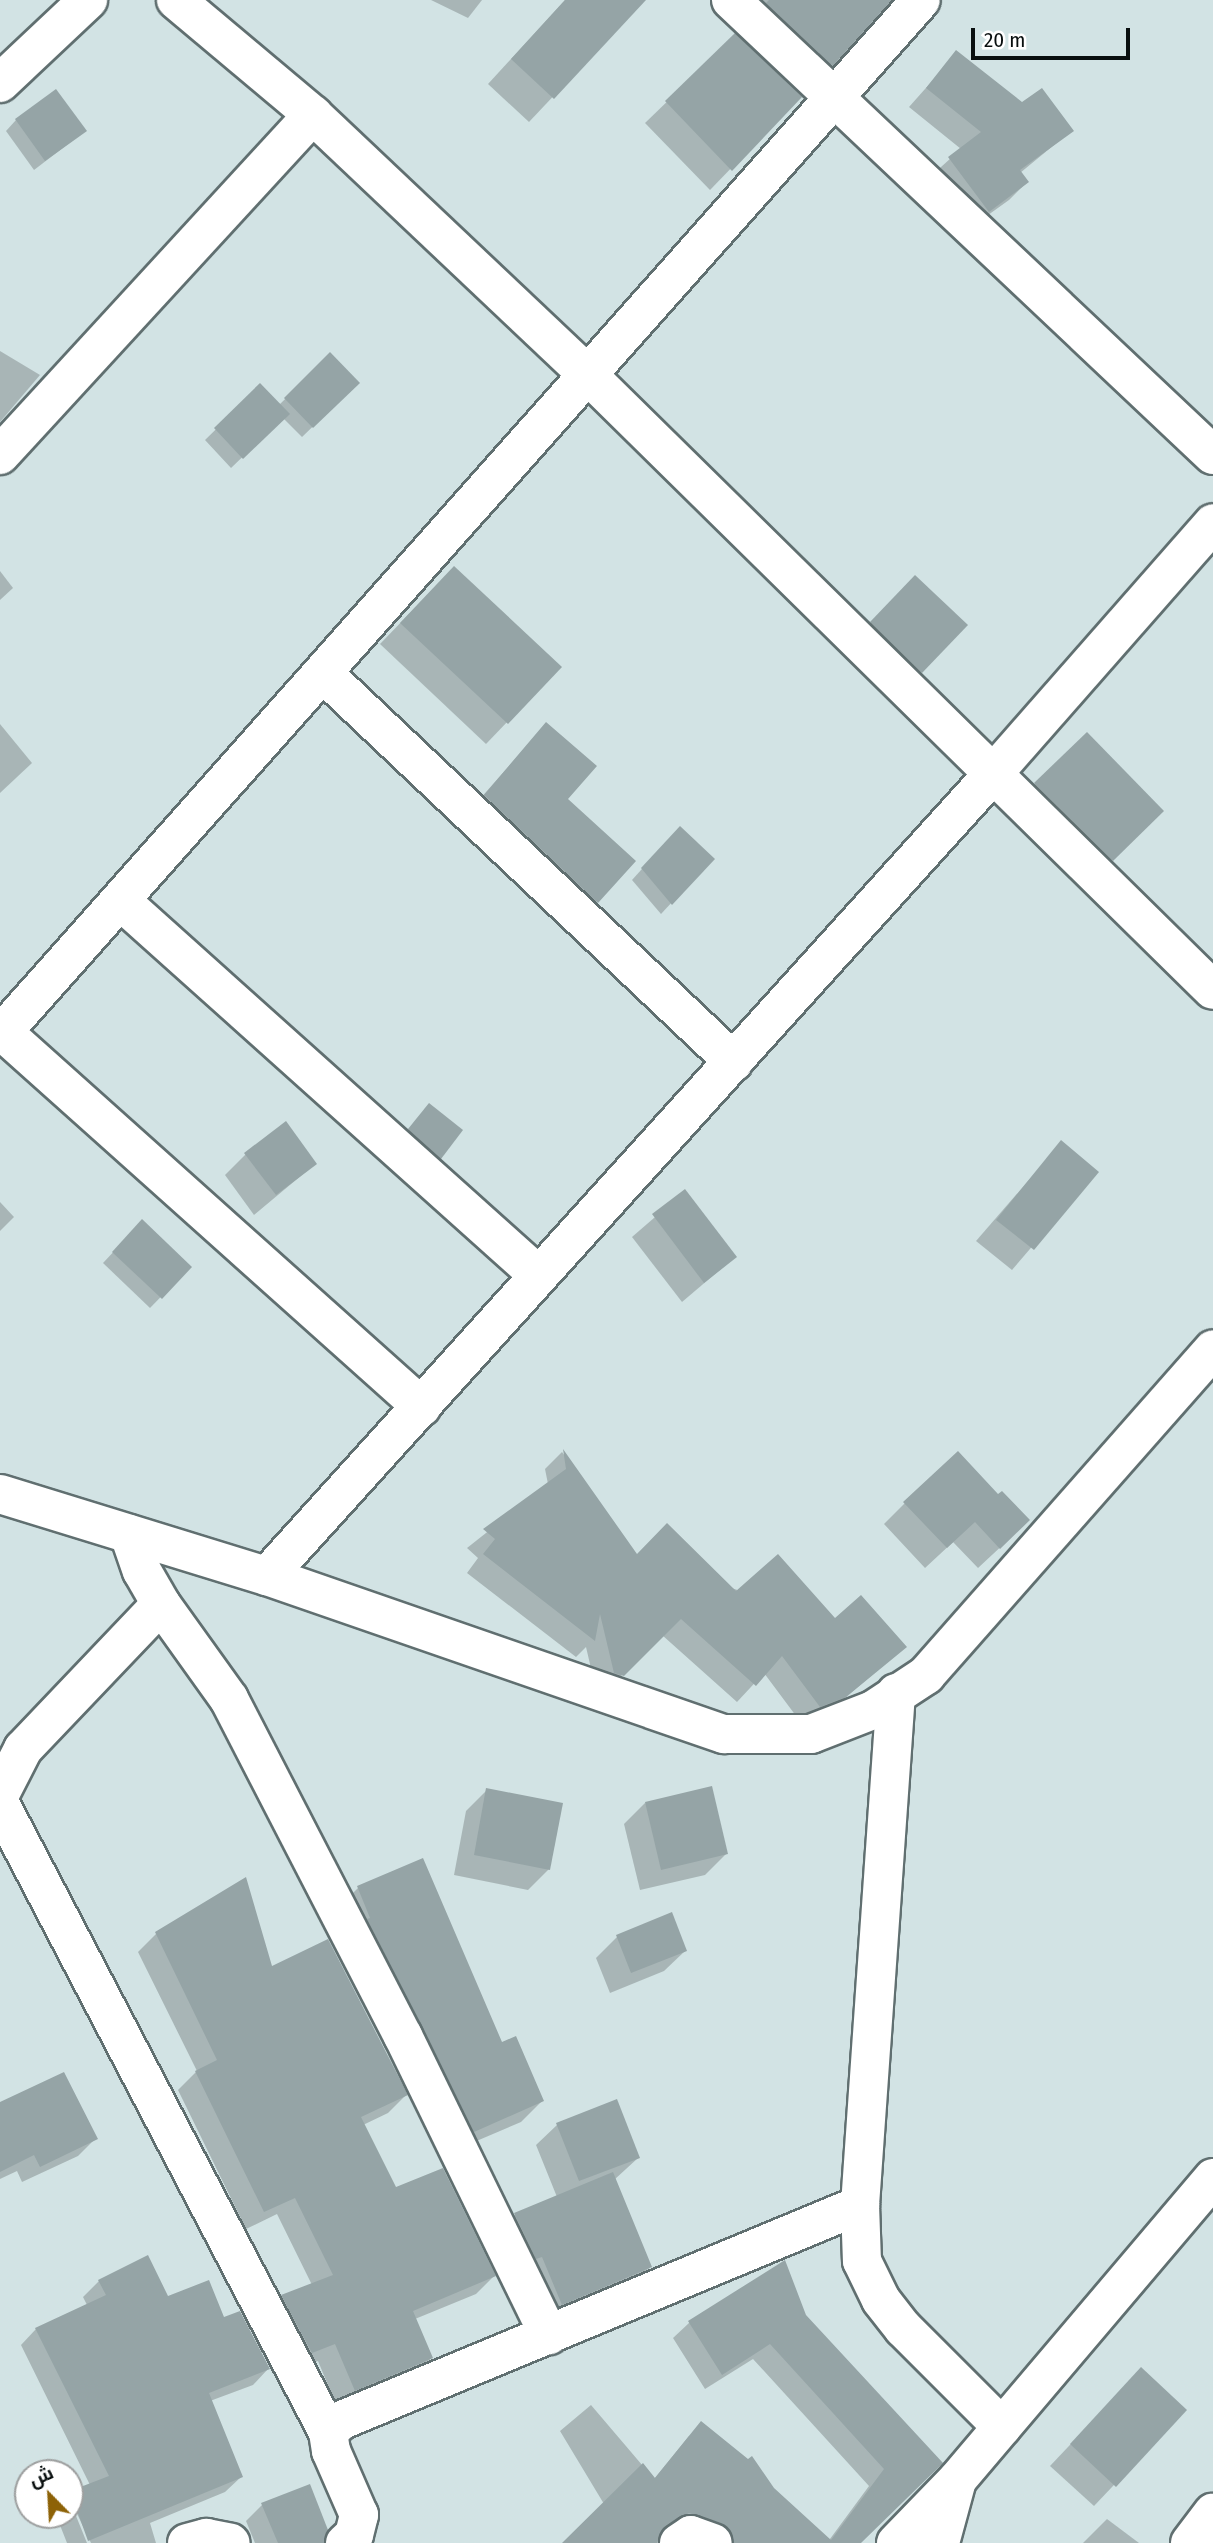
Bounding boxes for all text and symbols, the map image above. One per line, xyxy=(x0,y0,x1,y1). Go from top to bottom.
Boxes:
scale bar xyxy=(975,14,1134,58)
text: 20 m xyxy=(984,27,1025,53)
north arrow xyxy=(14,2459,84,2529)
text: ش xyxy=(25,2461,57,2492)

